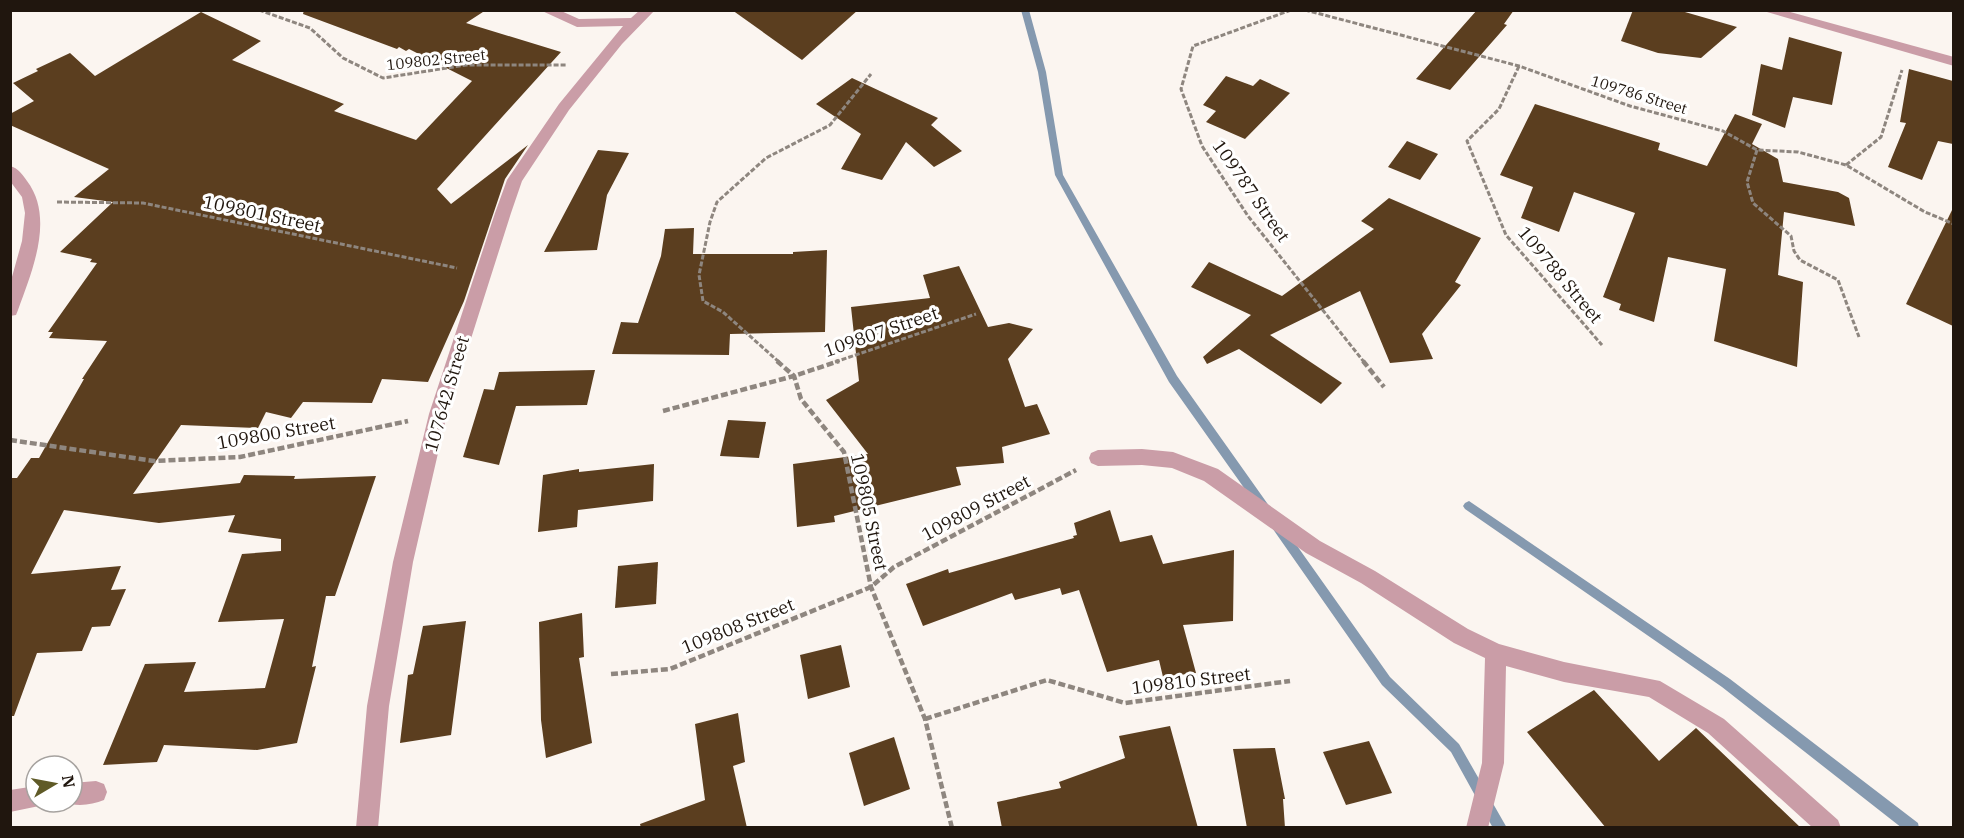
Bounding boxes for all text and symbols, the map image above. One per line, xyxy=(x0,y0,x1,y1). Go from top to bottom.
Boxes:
street label: 109802 Street xyxy=(385,45,486,74)
street label: 109786 Street xyxy=(1589,71,1690,118)
street label: 109787 Street xyxy=(1208,135,1295,246)
street label: 109801 Street xyxy=(201,190,323,237)
street label: 109788 Street xyxy=(1513,221,1608,328)
street label: 109807 Street xyxy=(821,301,941,362)
street label: 107642 Street xyxy=(419,333,474,454)
street label: 109800 Street xyxy=(215,411,337,454)
street label: 109805 Street xyxy=(846,451,893,573)
street label: 109809 Street xyxy=(918,469,1034,546)
street label: 109808 Street xyxy=(678,592,798,659)
street label: 109810 Street xyxy=(1130,662,1252,699)
north arrow xyxy=(24,754,84,814)
text: N xyxy=(58,773,80,789)

